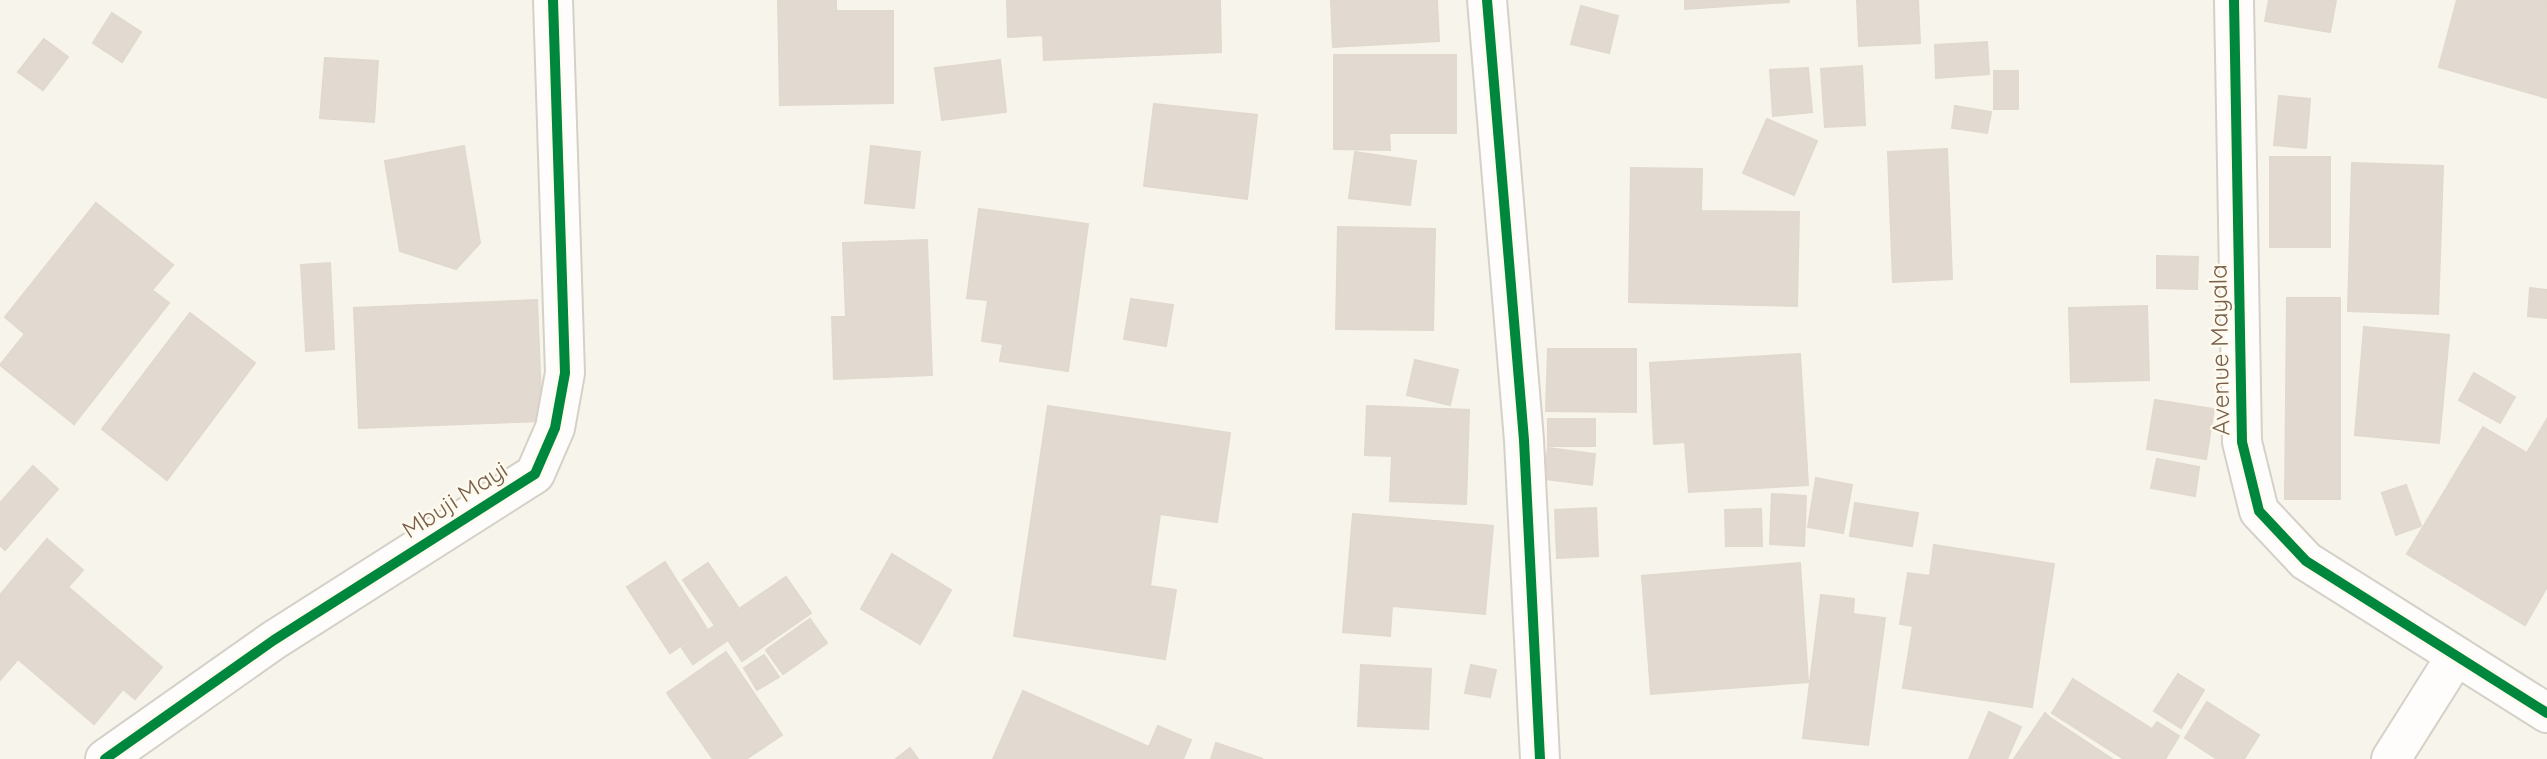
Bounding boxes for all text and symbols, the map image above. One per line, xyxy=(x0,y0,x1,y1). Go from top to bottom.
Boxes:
street label: Avenue Mayala xyxy=(2203,264,2235,436)
street label: Mbuji Mayi xyxy=(396,454,513,544)

